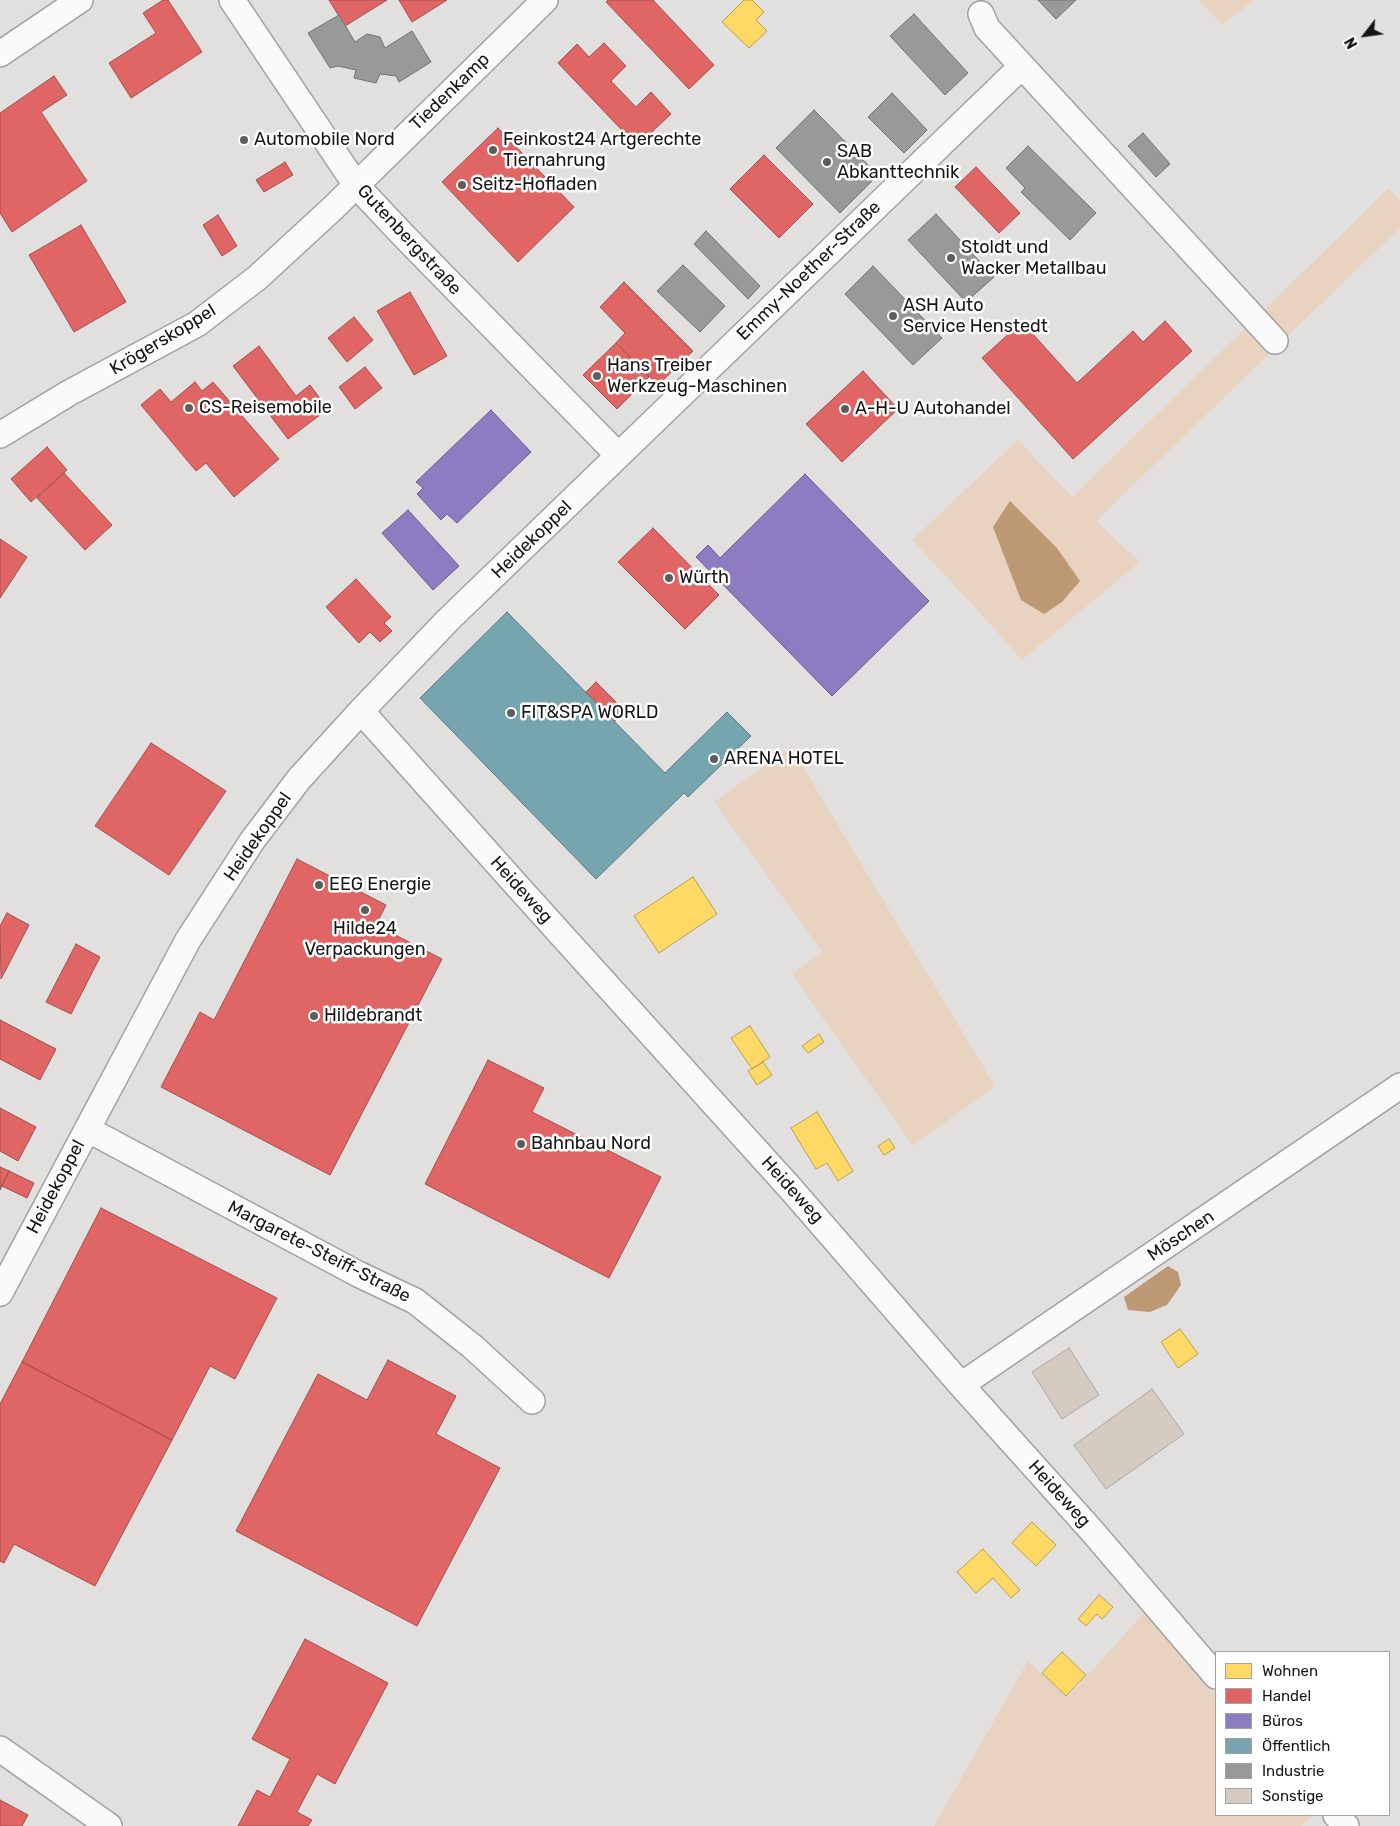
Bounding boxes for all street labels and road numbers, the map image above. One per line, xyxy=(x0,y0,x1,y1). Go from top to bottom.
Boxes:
street label: Tiedenkamp xyxy=(406,49,494,135)
street label: Gutenbergstraße xyxy=(352,180,466,300)
street label: Emmy-Noether-Straße xyxy=(733,197,885,345)
street label: Krögerskoppel xyxy=(106,300,220,380)
street label: Heidekoppel xyxy=(487,496,577,584)
street label: Heidekoppel xyxy=(220,789,296,885)
street label: Heideweg xyxy=(485,852,557,928)
street label: Heidekoppel xyxy=(22,1136,90,1238)
street label: Heideweg xyxy=(756,1152,828,1228)
street label: Margarete-Steiff-Straße xyxy=(224,1196,414,1308)
street label: Möschen xyxy=(1144,1206,1218,1266)
street label: Heideweg xyxy=(1023,1456,1095,1532)

